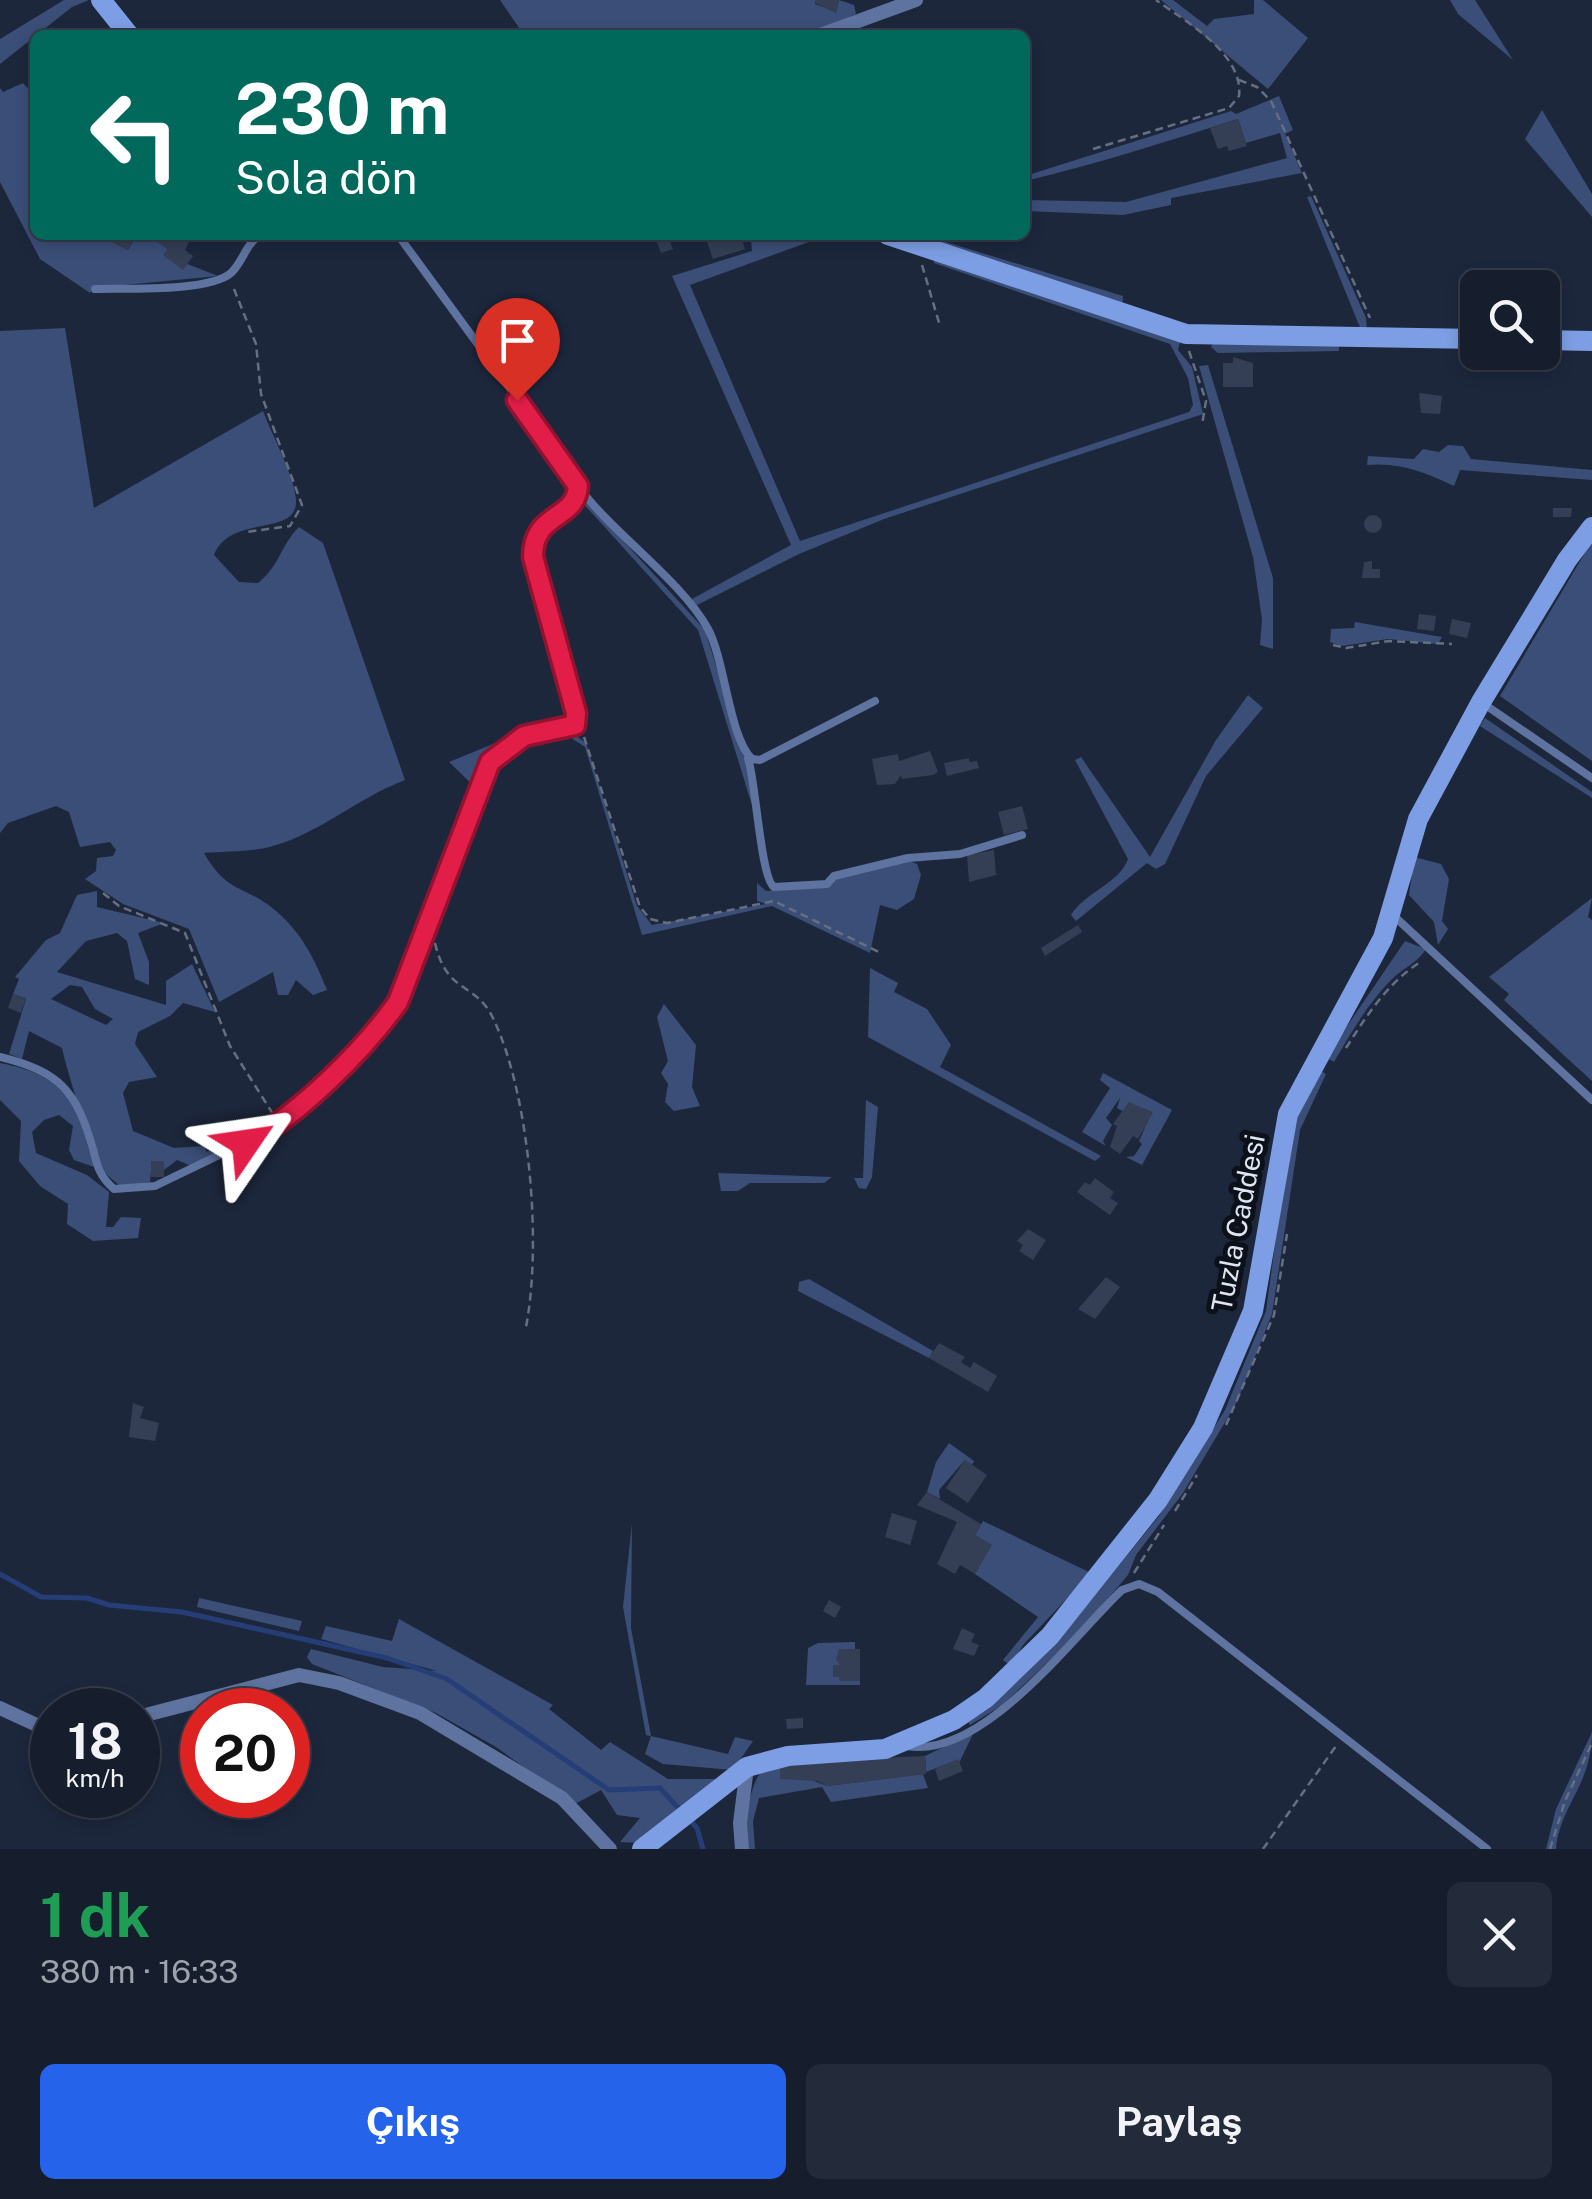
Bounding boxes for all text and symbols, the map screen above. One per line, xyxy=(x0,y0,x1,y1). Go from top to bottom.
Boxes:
text: 230 m xyxy=(235,67,449,150)
icon: left xyxy=(70,70,200,200)
text: Sola dön xyxy=(235,151,418,204)
map controls xyxy=(1460,270,1560,370)
button: search xyxy=(1460,270,1560,370)
pin xyxy=(475,298,560,401)
icon: arrive xyxy=(490,313,545,368)
position arrow xyxy=(194,1091,298,1195)
street label: Tuzla Caddesi xyxy=(1204,1131,1271,1314)
speed limit sign: 20 xyxy=(180,1688,310,1818)
text: 18 xyxy=(68,1711,122,1770)
text: km/h xyxy=(66,1763,124,1793)
text: 1 dk xyxy=(40,1880,150,1951)
button: close xyxy=(1447,1882,1552,1987)
text: 380 m · 16:33 xyxy=(40,1953,238,1990)
button: Çıkış xyxy=(40,2064,786,2179)
button: Paylaş xyxy=(806,2064,1552,2179)

